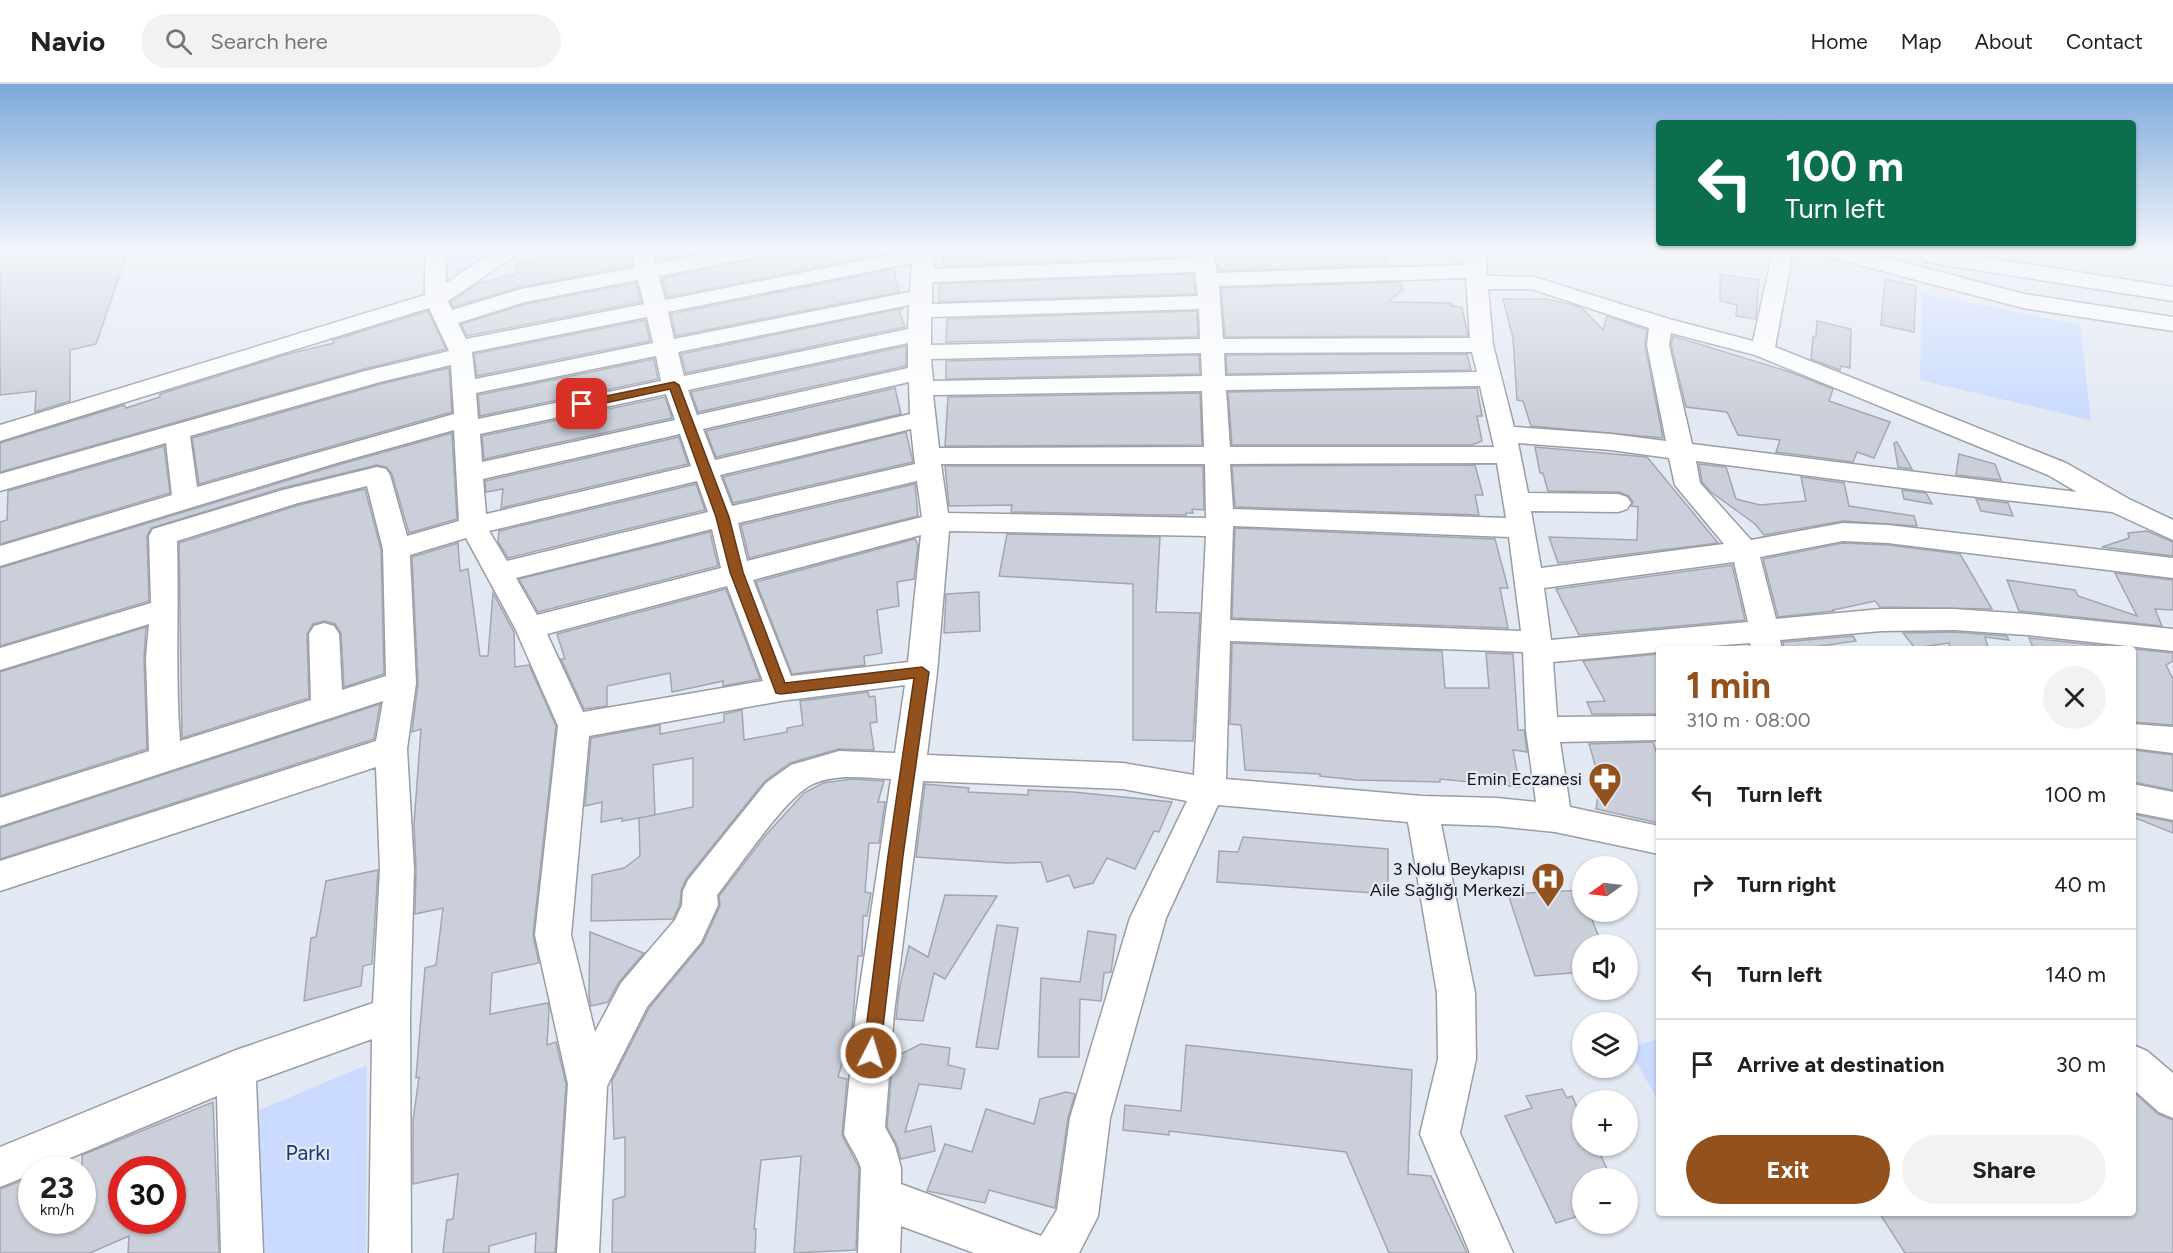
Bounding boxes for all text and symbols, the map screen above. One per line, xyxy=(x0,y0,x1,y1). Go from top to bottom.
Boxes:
search box xyxy=(141,14,561,68)
text: Navio xyxy=(30,24,105,58)
icon: search xyxy=(162,25,195,58)
text: Search here xyxy=(210,28,328,55)
text: Home xyxy=(1811,29,1868,54)
text: Map xyxy=(1901,29,1942,54)
text: About xyxy=(1975,29,2033,54)
text: Contact xyxy=(2066,29,2143,54)
text: 100 m xyxy=(1785,141,1904,192)
icon: left xyxy=(1686,144,1764,222)
text: Turn left xyxy=(1785,192,1885,225)
pin xyxy=(556,378,607,429)
icon: arrive xyxy=(565,387,598,420)
text: 1 min xyxy=(1686,664,1771,707)
button: close xyxy=(2043,666,2106,729)
text: 310 m · 08:00 xyxy=(1686,708,1811,732)
pharmacy icon: Emin Eczanesi xyxy=(1587,761,1623,808)
place label: Emin Eczanesi xyxy=(1467,768,1582,790)
icon: left xyxy=(1686,778,1719,811)
text: Turn left xyxy=(1737,781,1823,808)
text: 100 m xyxy=(2045,781,2106,808)
north arrow xyxy=(1572,856,1638,922)
map controls xyxy=(1572,856,1638,1234)
place label: 3 Nolu Beykapısı Aile Sağlığı Merkezi xyxy=(1370,858,1525,901)
hospital icon: 3 Nolu Beykapısı Aile Sağlığı Merkezi xyxy=(1530,861,1566,908)
icon: right xyxy=(1686,868,1719,901)
text: Turn right xyxy=(1737,871,1836,898)
text: 40 m xyxy=(2054,871,2106,898)
button: sound xyxy=(1572,934,1638,1000)
icon: left xyxy=(1686,958,1719,991)
text: Turn left xyxy=(1737,961,1823,988)
text: 140 m xyxy=(2045,961,2106,988)
button: layers xyxy=(1572,1012,1638,1078)
position arrow xyxy=(839,1021,903,1085)
icon: arrive xyxy=(1686,1048,1719,1081)
text: Arrive at destination xyxy=(1737,1051,1945,1078)
text: 30 m xyxy=(2056,1051,2106,1078)
button: + xyxy=(1572,1090,1638,1156)
button: Exit xyxy=(1686,1135,1890,1204)
button: Share xyxy=(1902,1135,2106,1204)
park label: Parkı xyxy=(286,1140,330,1165)
speed limit sign: 30 xyxy=(108,1156,186,1234)
button: − xyxy=(1572,1168,1638,1234)
text: 23 xyxy=(40,1169,74,1206)
text: km/h xyxy=(40,1201,74,1219)

